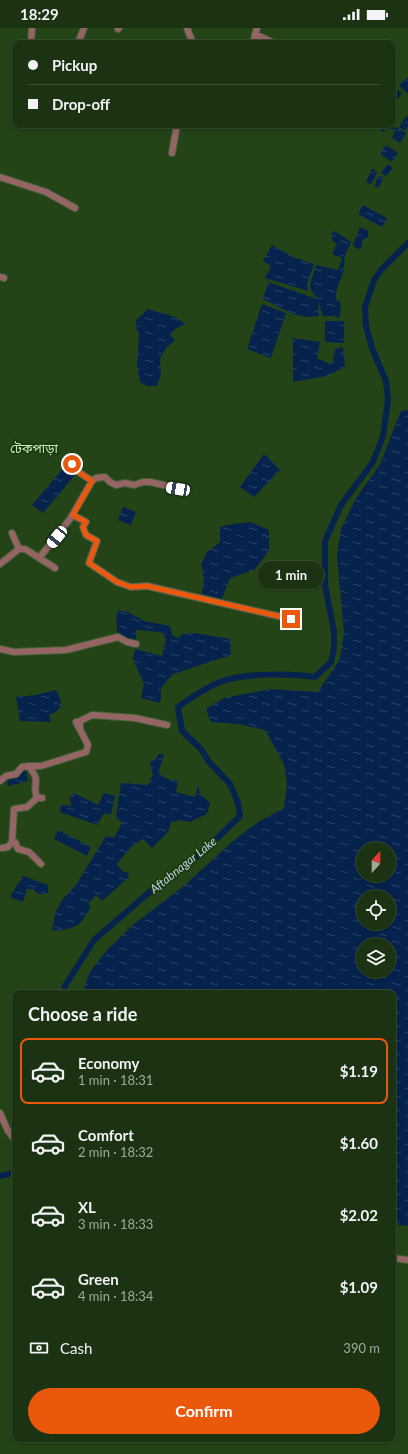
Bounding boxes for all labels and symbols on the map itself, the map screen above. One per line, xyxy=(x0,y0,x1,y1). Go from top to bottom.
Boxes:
district label: টেকপাড়া xyxy=(10,440,58,456)
route start xyxy=(63,455,81,473)
car xyxy=(165,481,191,497)
car xyxy=(45,524,69,550)
callout: 1 min xyxy=(258,561,324,589)
route end xyxy=(282,610,300,628)
water label: Aftabnagar Lake xyxy=(146,833,219,897)
north arrow xyxy=(356,842,396,882)

